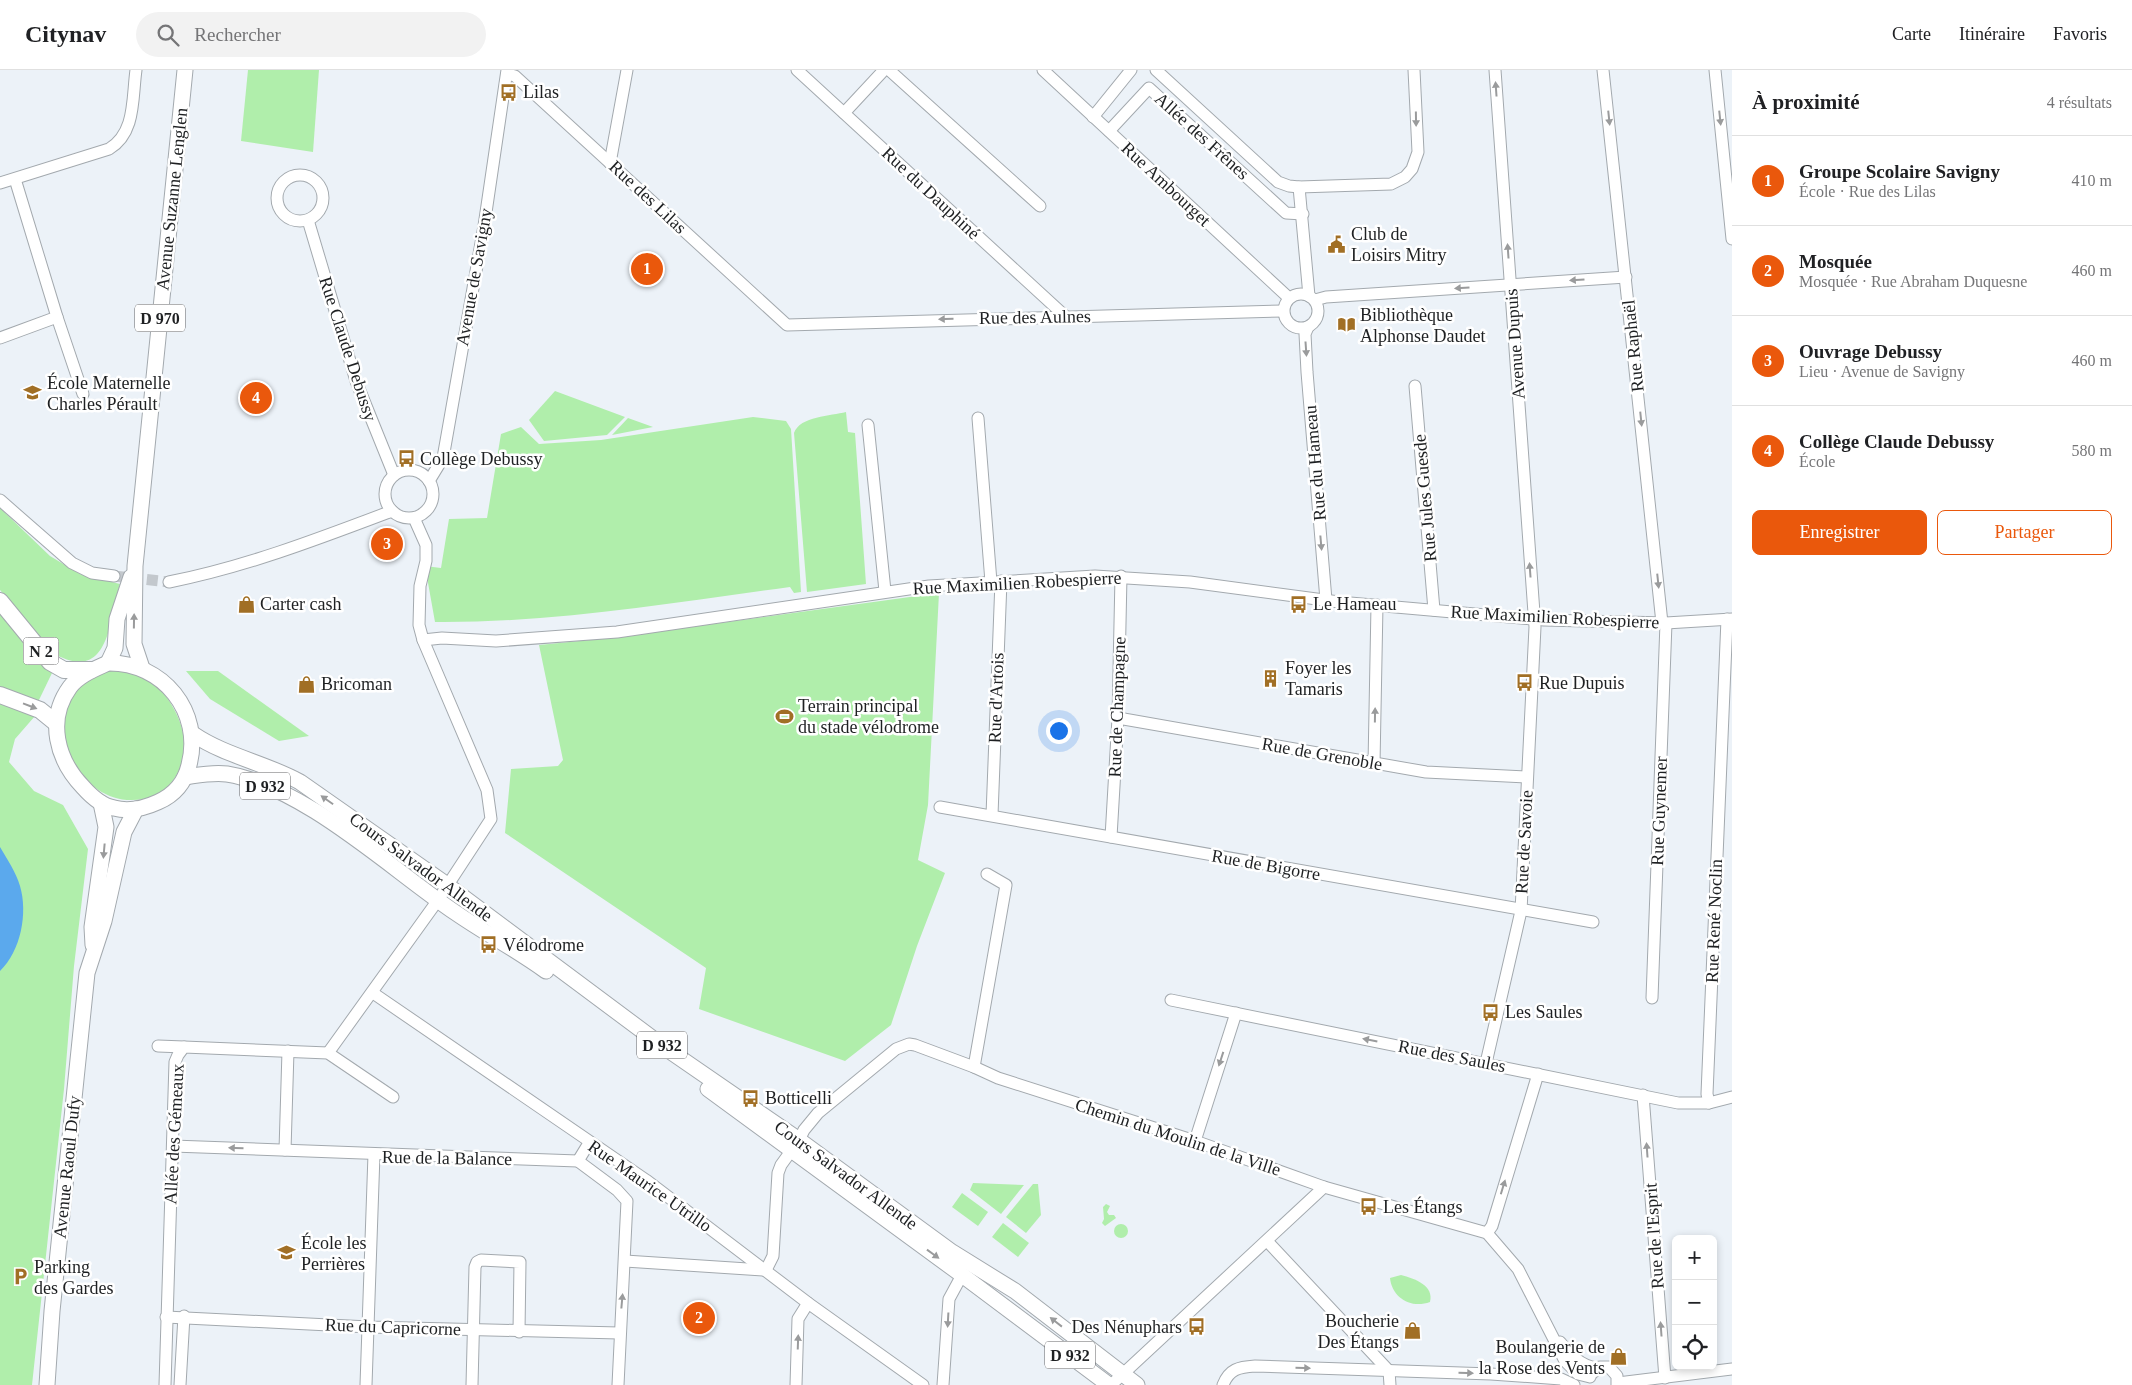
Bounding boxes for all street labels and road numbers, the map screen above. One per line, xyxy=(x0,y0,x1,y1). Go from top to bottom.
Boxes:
street label: Allée des Frênes xyxy=(1151,88,1253,184)
street label: Avenue Suzanne Lenglen xyxy=(152,107,192,291)
street label: Rue Ambourget xyxy=(1117,138,1215,230)
street label: Rue du Dauphiné xyxy=(878,143,984,243)
street label: Rue des Lilas xyxy=(605,156,691,238)
street label: Avenue de Savigny xyxy=(452,207,496,347)
street label: Rue Claude Debussy xyxy=(315,274,381,424)
street label: Avenue Dupuis xyxy=(1501,288,1529,400)
street label: Rue Raphaël xyxy=(1618,299,1648,393)
road number: D 970 xyxy=(135,304,185,332)
street label: Rue des Aulnes xyxy=(979,306,1091,328)
street label: Rue du Hameau xyxy=(1300,404,1330,522)
street label: Rue Jules Guesde xyxy=(1409,433,1441,563)
street label: Rue Maximilien Robespierre xyxy=(912,568,1122,598)
street label: Rue Maximilien Robespierre xyxy=(1450,602,1660,632)
street label: Rue de Champagne xyxy=(1105,636,1129,778)
road number: N 2 xyxy=(23,638,58,664)
street label: Rue d'Artois xyxy=(984,652,1008,744)
street label: Rue de Grenoble xyxy=(1260,734,1384,774)
street label: Rue Guynemer xyxy=(1647,756,1671,866)
road number: D 932 xyxy=(240,772,290,799)
street label: Rue de Savoie xyxy=(1511,790,1537,894)
street label: Cours Salvador Allende xyxy=(346,808,496,926)
street label: Rue de Bigorre xyxy=(1210,846,1322,884)
street label: Rue René Noclin xyxy=(1702,859,1726,983)
road number: D 932 xyxy=(637,1032,687,1058)
street label: Rue des Saules xyxy=(1397,1036,1507,1076)
street label: Allée des Gémeaux xyxy=(160,1063,188,1205)
street label: Chemin du Moulin de la Ville xyxy=(1073,1094,1283,1180)
street label: Avenue Raoul Dufy xyxy=(50,1095,84,1239)
street label: Cours Salvador Allende xyxy=(771,1116,921,1234)
street label: Rue Maurice Utrillo xyxy=(584,1136,716,1236)
street label: Rue de la Balance xyxy=(382,1147,512,1169)
street label: Rue de l'Esprit xyxy=(1640,1182,1668,1290)
street label: Rue du Capricorne xyxy=(325,1315,461,1339)
road number: D 932 xyxy=(1045,1342,1095,1368)

